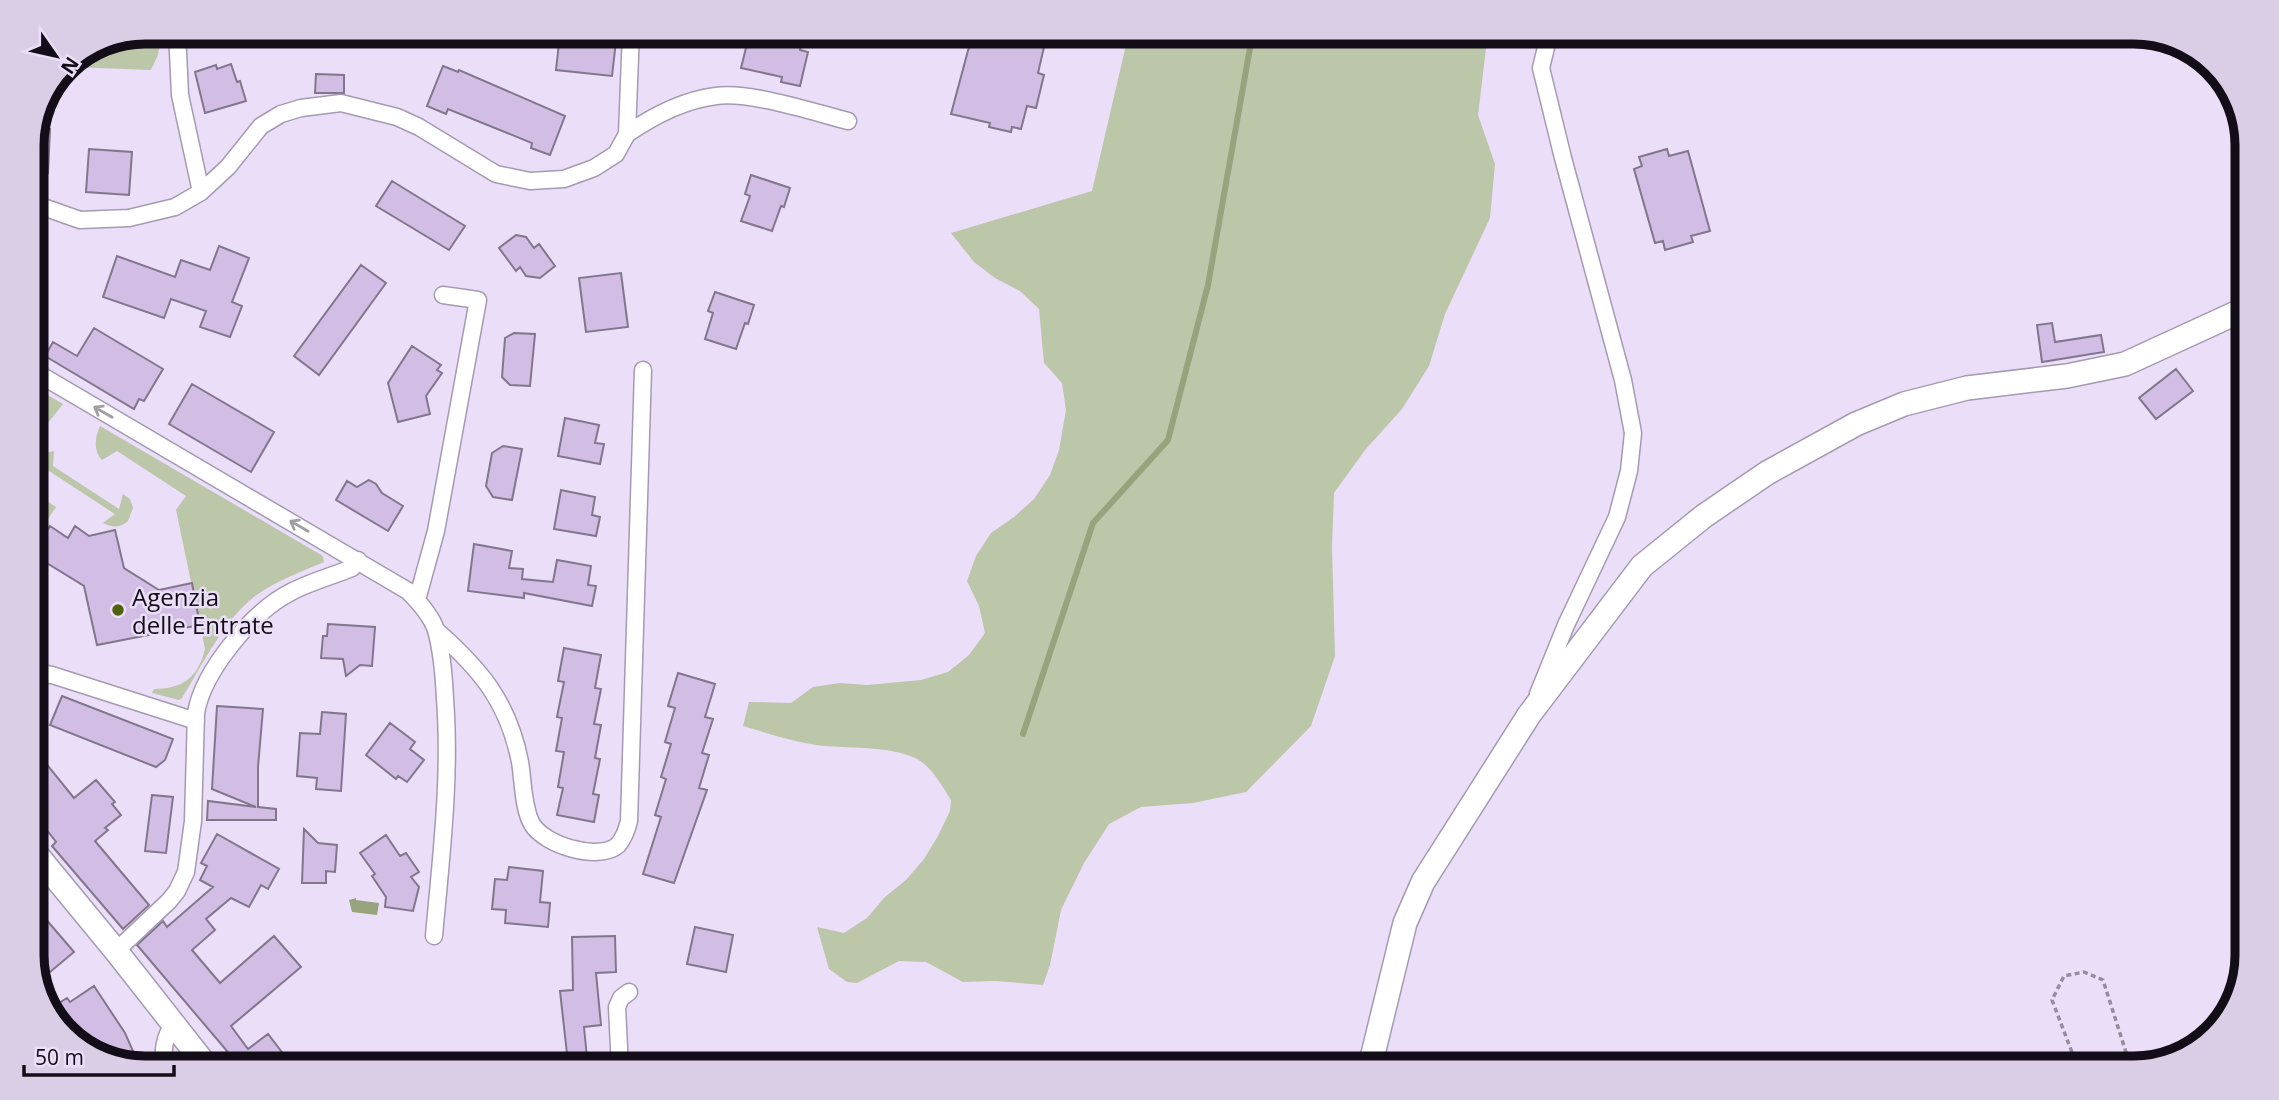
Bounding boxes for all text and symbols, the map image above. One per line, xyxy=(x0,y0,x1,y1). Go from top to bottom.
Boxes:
north arrow xyxy=(21,21,91,91)
text: N xyxy=(55,52,85,79)
one-way arrow xyxy=(93,404,113,418)
one-way arrow xyxy=(290,519,310,533)
place label: Agenzia delle Entrate xyxy=(132,580,274,641)
marker: Agenzia delle Entrate xyxy=(110,602,126,618)
scale bar xyxy=(24,1034,175,1078)
text: 50 m xyxy=(35,1043,84,1071)

